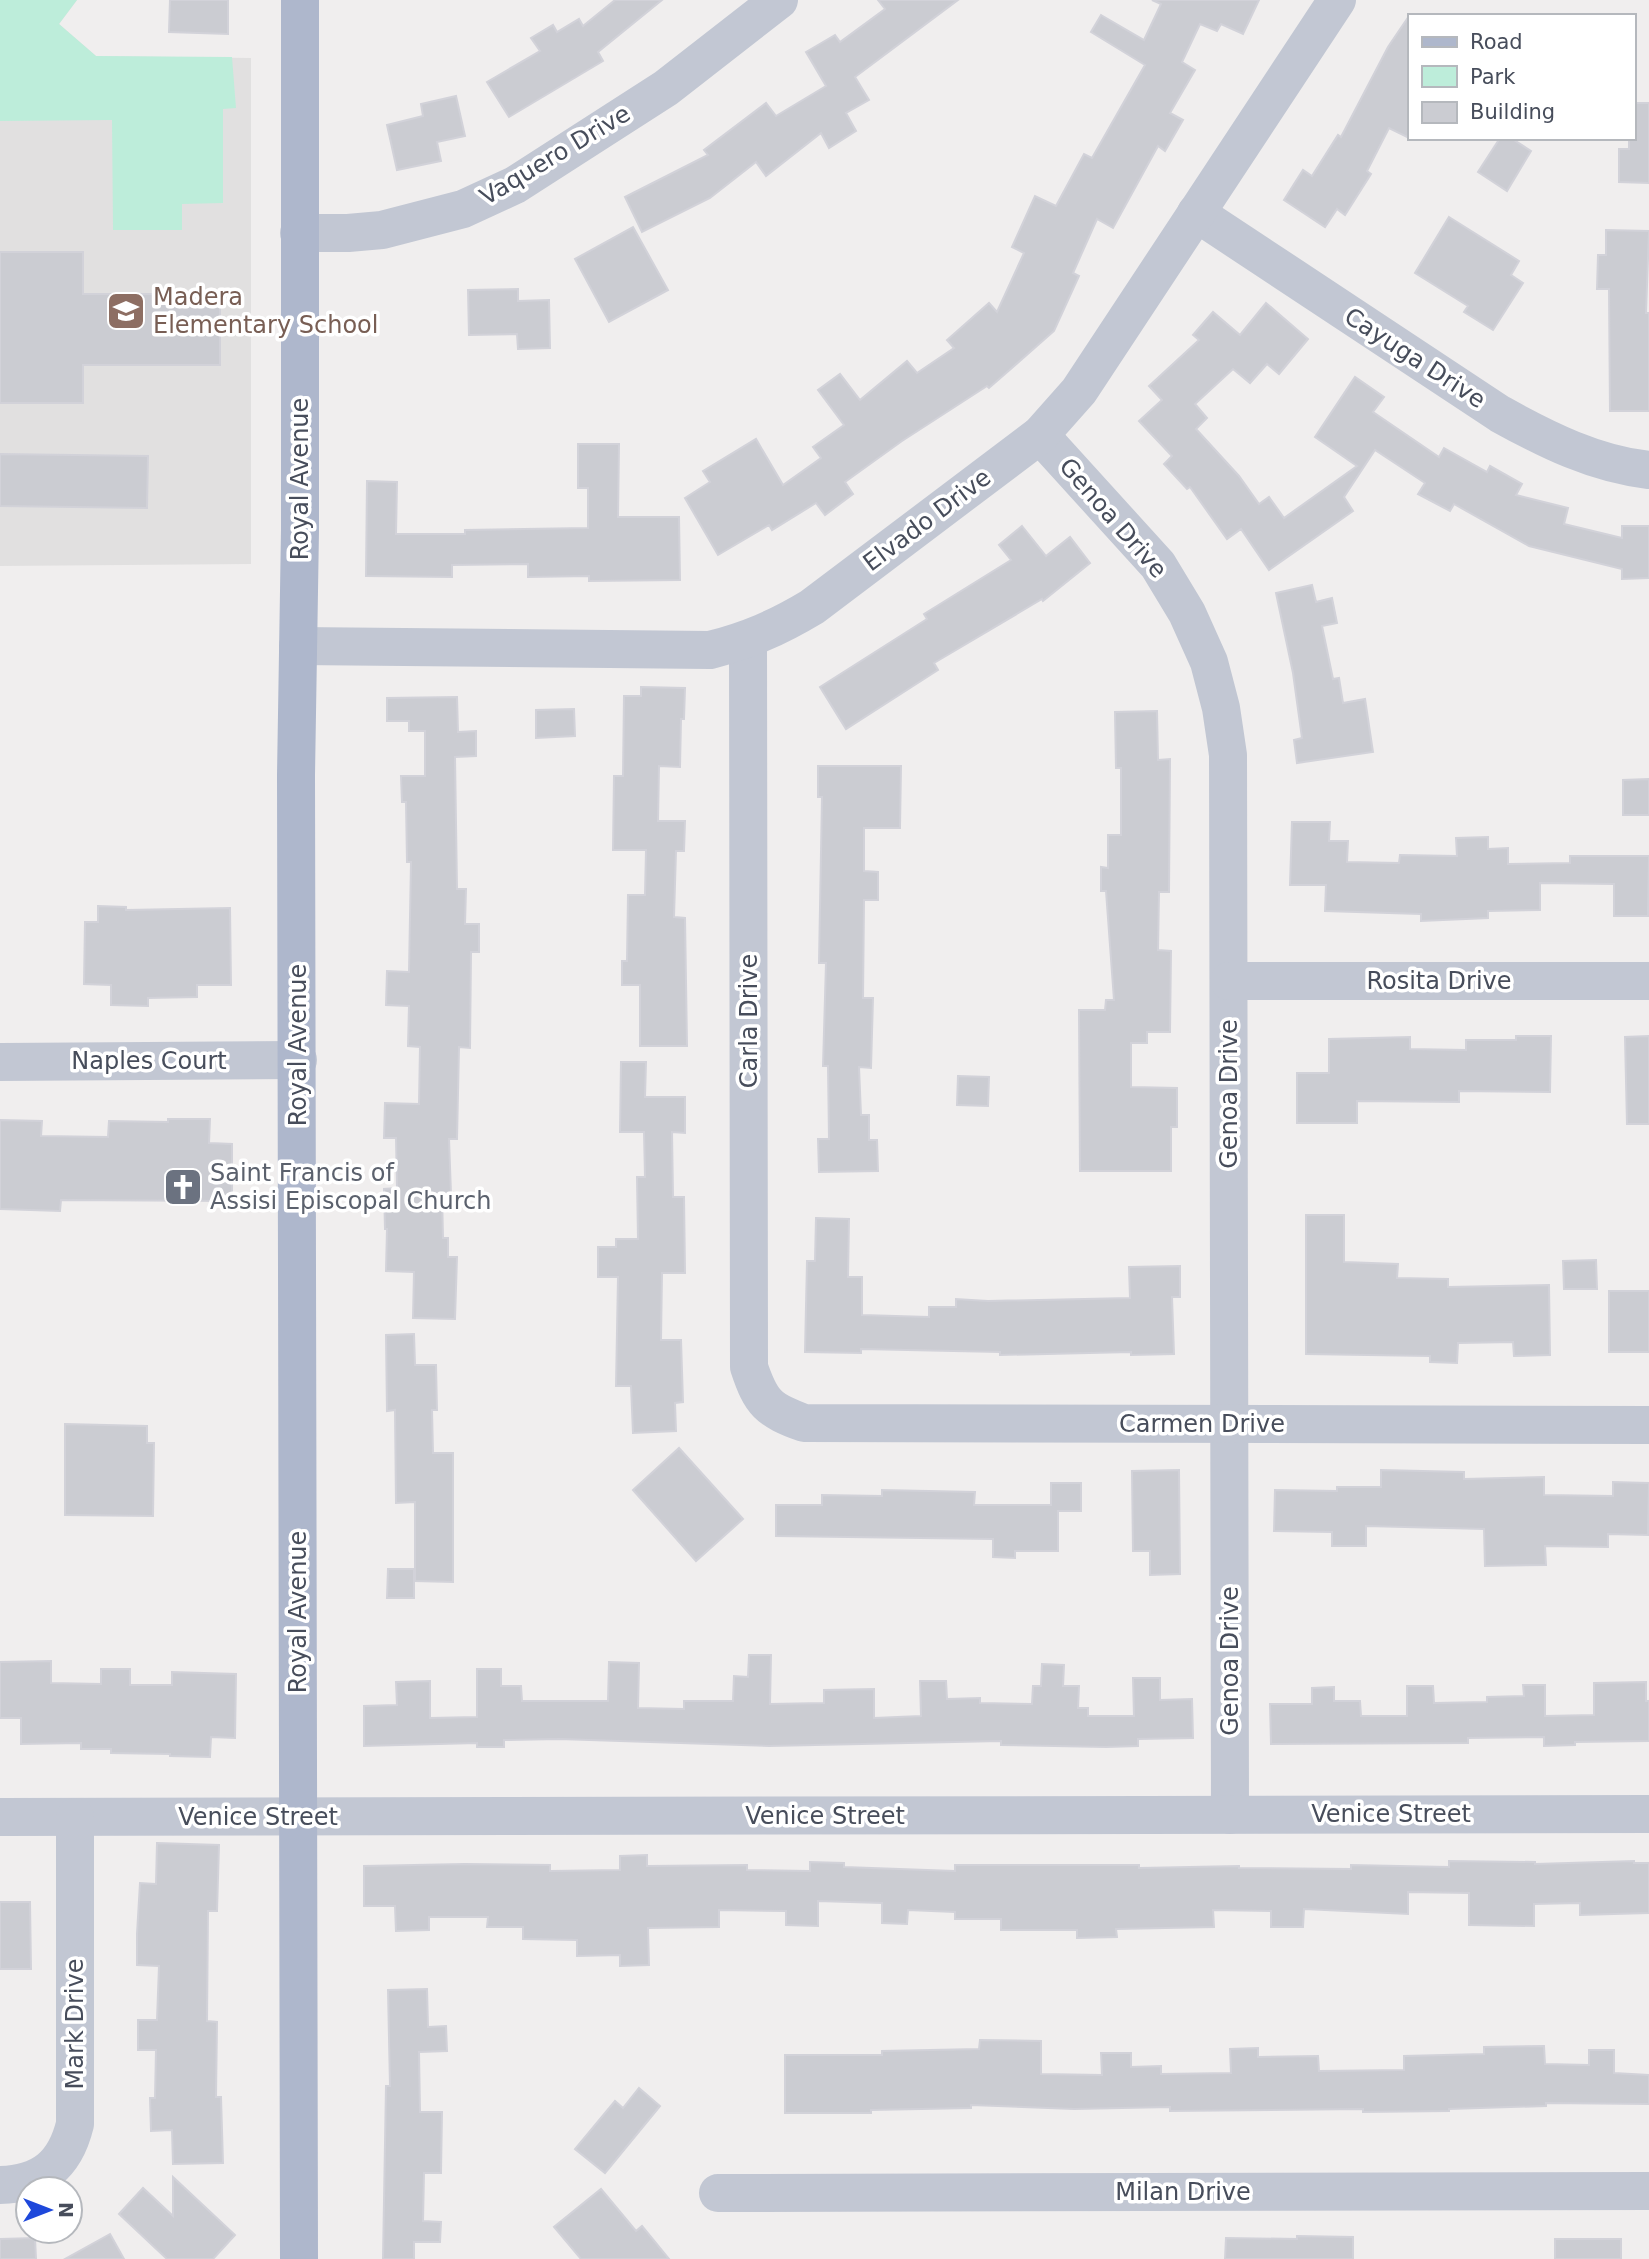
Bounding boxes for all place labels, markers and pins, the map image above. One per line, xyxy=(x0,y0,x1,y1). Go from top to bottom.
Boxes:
place label: Madera Elementary School xyxy=(153,283,378,339)
school or university icon: Madera Elementary School xyxy=(105,290,147,332)
place label: Saint Francis of Assisi Episcopal Church xyxy=(210,1159,492,1215)
church icon: Saint Francis of Assisi Episcopal Church xyxy=(162,1166,204,1208)

